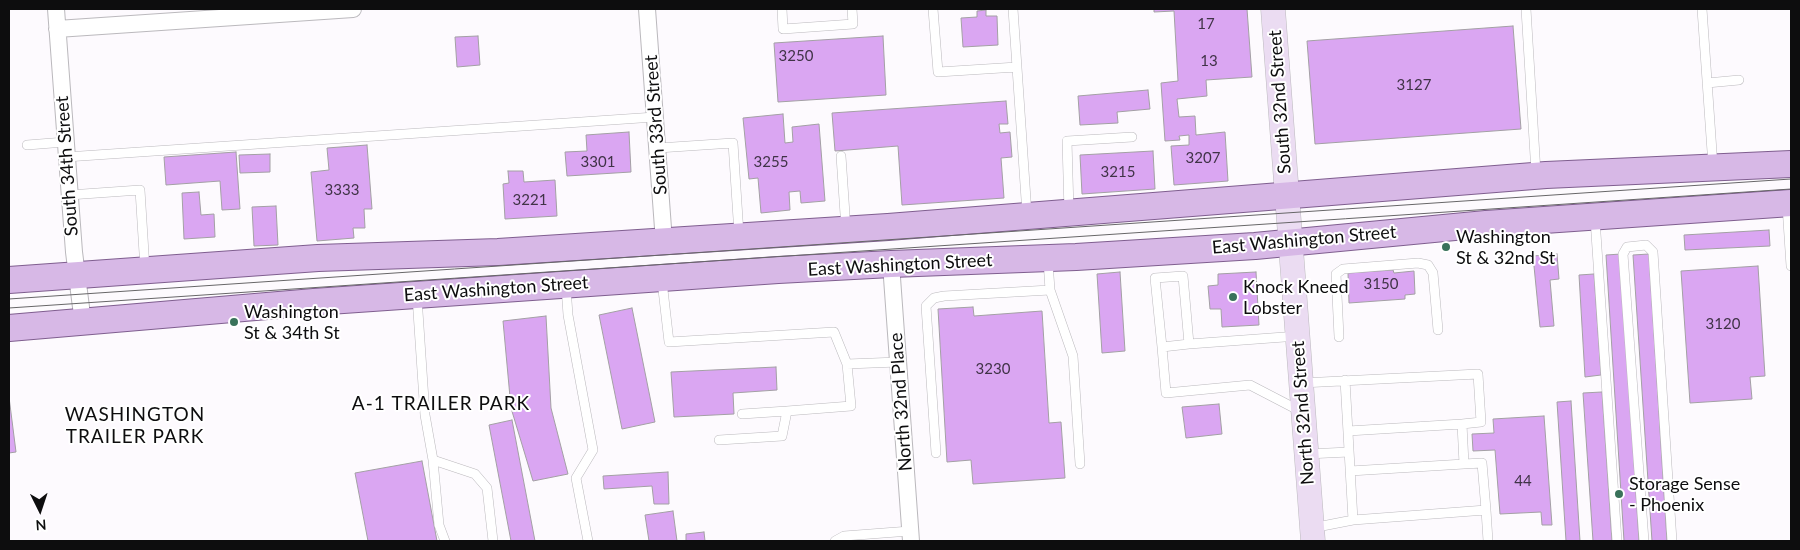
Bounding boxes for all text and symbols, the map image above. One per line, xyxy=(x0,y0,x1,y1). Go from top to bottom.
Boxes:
house number: 17 xyxy=(1197,15,1215,33)
street label: South 32nd Street xyxy=(1264,29,1296,175)
house number: 3250 xyxy=(779,47,813,65)
house number: 13 xyxy=(1200,52,1218,70)
street label: South 33rd Street xyxy=(640,54,672,196)
house number: 3127 xyxy=(1397,76,1431,94)
street label: South 34th Street xyxy=(51,95,83,237)
house number: 3207 xyxy=(1186,149,1220,167)
house number: 3301 xyxy=(581,153,615,171)
house number: 3255 xyxy=(754,153,788,171)
house number: 3215 xyxy=(1101,163,1135,181)
house number: 3333 xyxy=(325,181,359,199)
house number: 3221 xyxy=(513,191,547,209)
street label: East Washington Street xyxy=(1211,221,1397,259)
place label: Washington St & 32nd St xyxy=(1456,226,1555,268)
marker: Washington St & 32nd St xyxy=(1440,241,1452,253)
street label: East Washington Street xyxy=(807,249,993,281)
street label: East Washington Street xyxy=(403,272,589,306)
house number: 3150 xyxy=(1364,275,1398,293)
place label: Knock Kneed Lobster xyxy=(1243,276,1349,318)
marker: Knock Kneed Lobster xyxy=(1227,291,1239,303)
place label: Washington St & 34th St xyxy=(244,301,340,344)
house number: 3120 xyxy=(1706,315,1740,333)
marker: Washington St & 34th St xyxy=(228,316,240,328)
street label: North 32nd Place xyxy=(885,332,917,472)
street label: North 32nd Street xyxy=(1287,340,1319,486)
house number: 3230 xyxy=(976,360,1010,378)
district label: A-1 TRAILER PARK xyxy=(350,393,532,415)
district label: WASHINGTON TRAILER PARK xyxy=(63,404,207,448)
house number: 44 xyxy=(1514,472,1532,490)
place label: Storage Sense - Phoenix xyxy=(1629,473,1740,516)
north arrow xyxy=(15,485,65,535)
marker: Storage Sense - Phoenix xyxy=(1613,488,1625,500)
text: N xyxy=(35,517,47,534)

